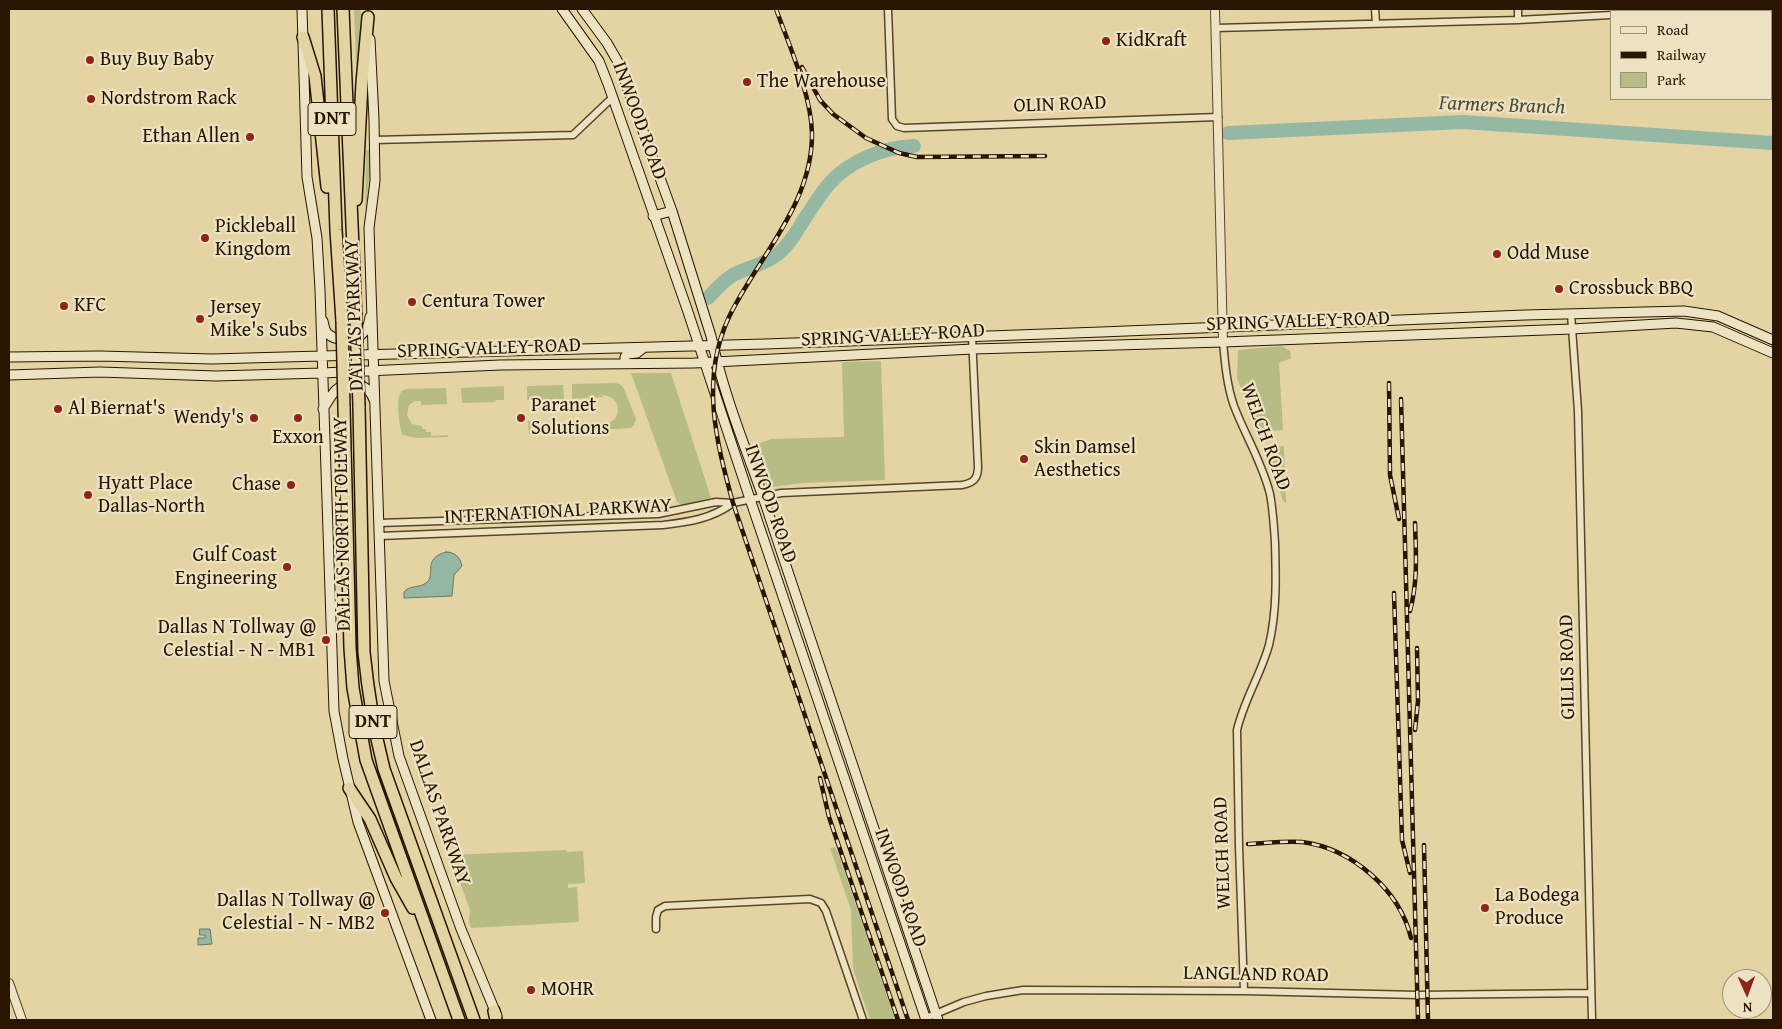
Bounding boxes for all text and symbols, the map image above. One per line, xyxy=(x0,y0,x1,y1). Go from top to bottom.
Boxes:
legend xyxy=(1610,10,1772,100)
text: Road xyxy=(1657,19,1688,40)
place label: KidKraft xyxy=(1116,29,1187,53)
marker: KidKraft xyxy=(1100,35,1112,47)
text: Railway xyxy=(1657,44,1706,65)
place label: Buy Buy Baby xyxy=(100,48,214,72)
marker: Buy Buy Baby xyxy=(84,54,96,66)
street label: INWOOD ROAD xyxy=(607,59,671,183)
text: Park xyxy=(1657,69,1686,90)
place label: The Warehouse xyxy=(757,70,886,94)
marker: The Warehouse xyxy=(741,76,753,88)
place label: Nordstrom Rack xyxy=(101,87,237,111)
street label: OLIN ROAD xyxy=(1013,91,1107,119)
water label: Farmers Branch xyxy=(1438,91,1566,121)
marker: Nordstrom Rack xyxy=(85,93,97,105)
road number: DNT xyxy=(308,102,356,136)
place label: Ethan Allen xyxy=(143,125,240,149)
marker: Ethan Allen xyxy=(244,131,256,143)
place label: Pickleball Kingdom xyxy=(215,215,296,262)
marker: Pickleball Kingdom xyxy=(199,232,211,244)
street label: DALLAS PARKWAY xyxy=(340,238,370,392)
place label: Odd Muse xyxy=(1507,242,1589,266)
marker: Odd Muse xyxy=(1491,248,1503,260)
place label: Crossbuck BBQ xyxy=(1569,277,1693,301)
marker: Crossbuck BBQ xyxy=(1553,283,1565,295)
place label: Centura Tower xyxy=(422,290,545,314)
place label: KFC xyxy=(74,294,106,318)
place label: Jersey Mike's Subs xyxy=(210,296,308,343)
marker: Centura Tower xyxy=(406,296,418,308)
marker: KFC xyxy=(58,300,70,312)
street label: SPRING VALLEY ROAD xyxy=(1206,307,1390,337)
marker: Jersey Mike's Subs xyxy=(194,313,206,325)
street label: SPRING VALLEY ROAD xyxy=(800,319,986,353)
street label: SPRING VALLEY ROAD xyxy=(397,334,581,364)
street label: WELCH ROAD xyxy=(1234,380,1296,494)
place label: Paranet Solutions xyxy=(531,394,609,441)
place label: Al Biernat's xyxy=(68,397,166,421)
marker: Al Biernat's xyxy=(52,403,64,415)
place label: Wendy's xyxy=(173,406,244,430)
marker: Wendy's xyxy=(248,412,260,424)
marker: Exxon xyxy=(292,412,304,424)
marker: Paranet Solutions xyxy=(515,412,527,424)
street label: DALLAS NORTH TOLLWAY xyxy=(329,416,357,632)
place label: Exxon xyxy=(272,426,324,450)
place label: Skin Damsel Aesthetics xyxy=(1034,436,1136,483)
street label: INWOOD ROAD xyxy=(738,441,802,567)
marker: Skin Damsel Aesthetics xyxy=(1018,453,1030,465)
place label: Hyatt Place Dallas-North xyxy=(98,472,205,519)
place label: Chase xyxy=(232,473,281,497)
marker: Chase xyxy=(285,479,297,491)
marker: Hyatt Place Dallas-North xyxy=(82,489,94,501)
street label: INTERNATIONAL PARKWAY xyxy=(444,494,672,530)
place label: Gulf Coast Engineering xyxy=(175,544,277,591)
marker: Gulf Coast Engineering xyxy=(281,561,293,573)
street label: GILLIS ROAD xyxy=(1555,614,1581,720)
place label: Dallas N Tollway @ Celestial - N - MB1 xyxy=(158,616,316,663)
marker: Dallas N Tollway @ Celestial - N - MB1 xyxy=(320,634,332,646)
road number: DNT xyxy=(349,706,397,739)
street label: DALLAS PARKWAY xyxy=(403,737,475,889)
street label: WELCH ROAD xyxy=(1209,796,1237,910)
street label: INWOOD ROAD xyxy=(868,825,932,951)
place label: La Bodega Produce xyxy=(1495,884,1580,931)
place label: Dallas N Tollway @ Celestial - N - MB2 xyxy=(217,889,375,936)
marker: La Bodega Produce xyxy=(1479,902,1491,914)
marker: Dallas N Tollway @ Celestial - N - MB2 xyxy=(379,907,391,919)
street label: LANGLAND ROAD xyxy=(1183,962,1329,988)
north arrow xyxy=(1722,969,1772,1019)
place label: MOHR xyxy=(541,978,594,1002)
marker: MOHR xyxy=(525,984,537,996)
text: N xyxy=(1742,998,1753,1018)

